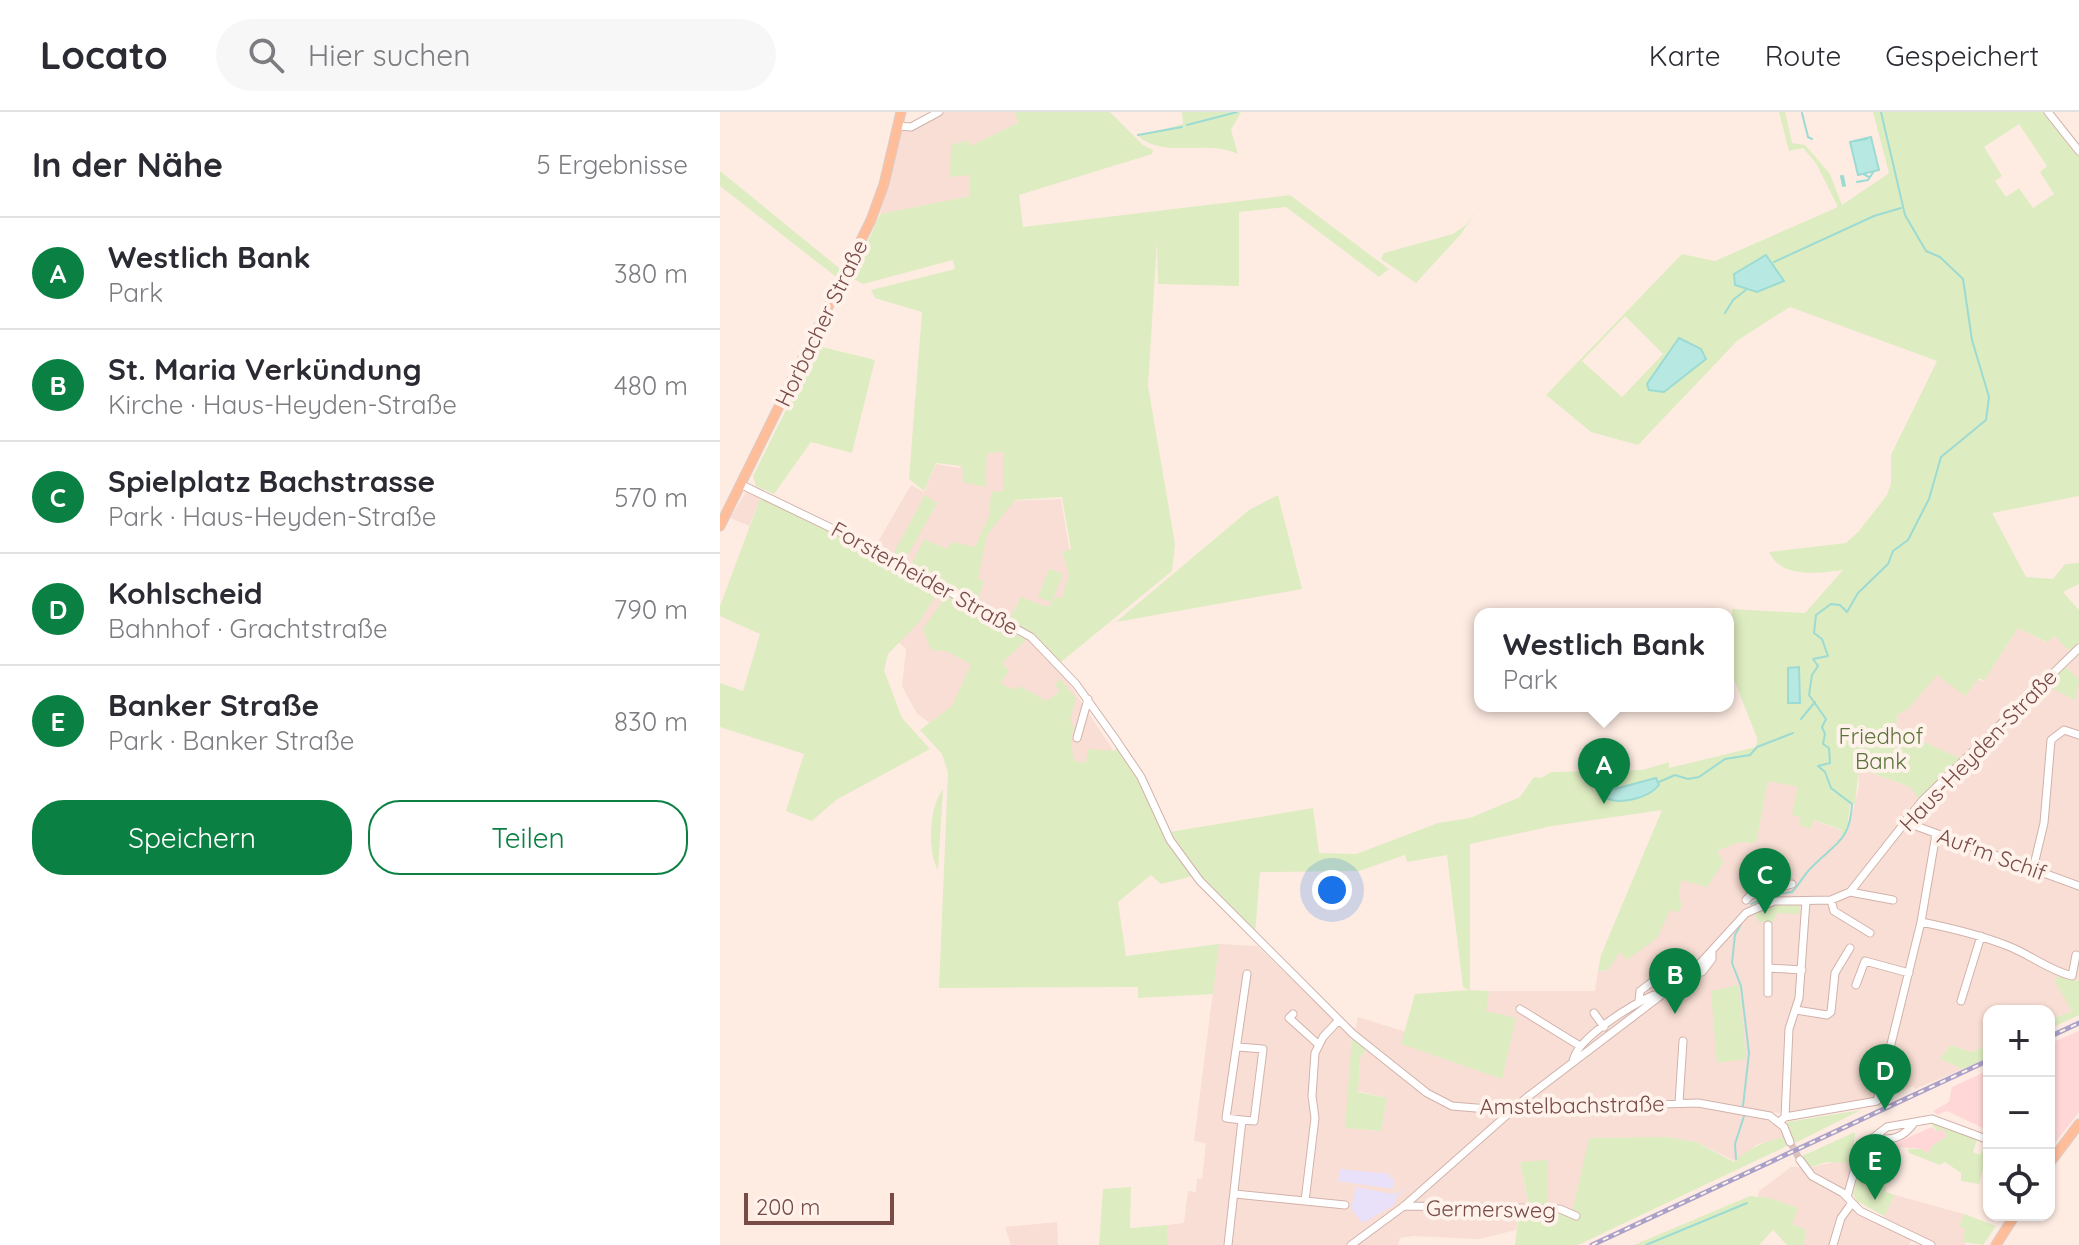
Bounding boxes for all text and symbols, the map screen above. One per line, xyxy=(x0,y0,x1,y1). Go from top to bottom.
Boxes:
search box xyxy=(216,19,776,91)
text: Locato xyxy=(40,31,168,79)
icon: search xyxy=(244,33,288,77)
text: Hier suchen xyxy=(308,36,471,74)
text: Karte xyxy=(1649,38,1721,73)
text: Route xyxy=(1765,38,1841,73)
text: Gespeichert xyxy=(1885,38,2039,73)
text: In der Nähe xyxy=(32,143,223,186)
text: 5 Ergebnisse xyxy=(537,148,688,181)
street label: Horbacher Straße xyxy=(768,235,874,411)
text: Westlich Bank xyxy=(108,238,310,276)
text: A xyxy=(50,257,66,290)
text: 380 m xyxy=(614,257,688,290)
text: Park xyxy=(108,276,163,309)
text: St. Maria Verkündung xyxy=(108,350,422,388)
text: B xyxy=(49,369,67,402)
text: 480 m xyxy=(614,369,688,402)
text: Kirche · Haus-Heyden-Straße xyxy=(108,388,457,421)
text: Spielplatz Bachstrasse xyxy=(108,462,435,500)
text: C xyxy=(50,481,66,514)
text: 570 m xyxy=(614,481,688,514)
text: Park · Haus-Heyden-Straße xyxy=(108,500,437,533)
street label: Forsterheider Straße xyxy=(827,515,1023,641)
text: Kohlscheid xyxy=(108,574,263,612)
text: D xyxy=(49,593,67,626)
text: 790 m xyxy=(614,593,688,626)
popup xyxy=(1474,608,1734,712)
text: Bahnhof · Grachtstraße xyxy=(108,612,388,645)
text: Westlich Bank xyxy=(1503,625,1705,663)
text: Park xyxy=(1503,663,1558,696)
street label: Haus-Heyden-Straße xyxy=(1893,663,2063,837)
text: Banker Straße xyxy=(108,686,319,724)
text: E xyxy=(51,705,65,738)
text: 830 m xyxy=(614,705,688,738)
park label: Friedhof Bank xyxy=(1839,722,1924,775)
text: Park · Banker Straße xyxy=(108,724,354,757)
pin: A xyxy=(1578,738,1630,804)
button: Speichern xyxy=(32,800,352,875)
button: Teilen xyxy=(368,800,688,875)
street label: Auf'm Schif xyxy=(1934,821,2050,887)
pin: C xyxy=(1739,848,1791,914)
your location xyxy=(1312,870,1352,910)
pin: B xyxy=(1649,948,1701,1014)
map controls xyxy=(1983,1005,2055,1221)
button: + xyxy=(1983,1005,2055,1077)
pin: D xyxy=(1859,1044,1911,1110)
button: − xyxy=(1983,1077,2055,1149)
street label: Amstelbachstraße xyxy=(1479,1089,1665,1121)
pin: E xyxy=(1849,1134,1901,1200)
button: locate xyxy=(1983,1149,2055,1221)
scale bar xyxy=(744,1189,894,1225)
text: 200 m xyxy=(756,1193,820,1221)
street label: Germersweg xyxy=(1426,1194,1556,1224)

